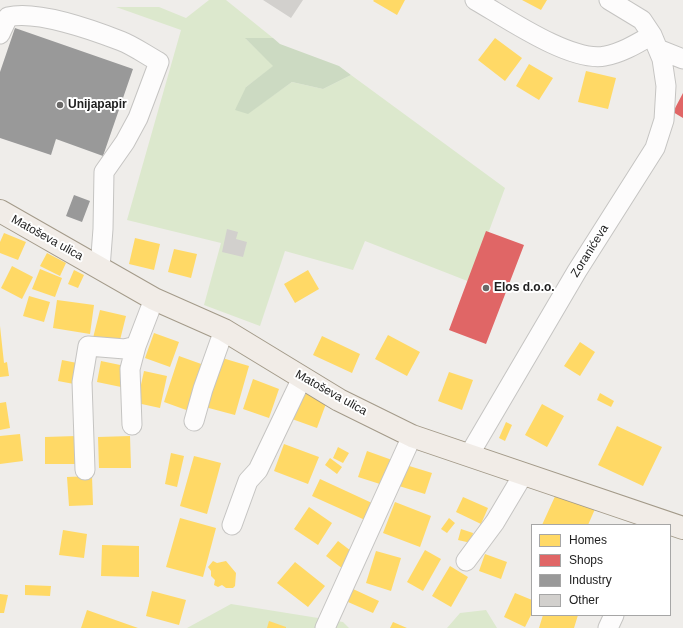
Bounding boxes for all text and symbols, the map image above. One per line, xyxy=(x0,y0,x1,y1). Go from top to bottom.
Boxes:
place label: Unijapapir xyxy=(68,98,127,112)
marker: Unijapapir xyxy=(55,100,65,110)
street label: Matoševa ulica xyxy=(9,212,85,264)
street label: Zoranićeva xyxy=(568,222,612,280)
place label: Elos d.o.o. xyxy=(494,281,555,295)
marker: Elos d.o.o. xyxy=(481,283,491,293)
street label: Matoševa ulica xyxy=(293,367,369,419)
legend xyxy=(531,524,671,616)
text: Homes xyxy=(569,533,607,547)
text: Shops xyxy=(569,553,603,567)
text: Industry xyxy=(569,573,612,587)
text: Other xyxy=(569,593,599,607)

